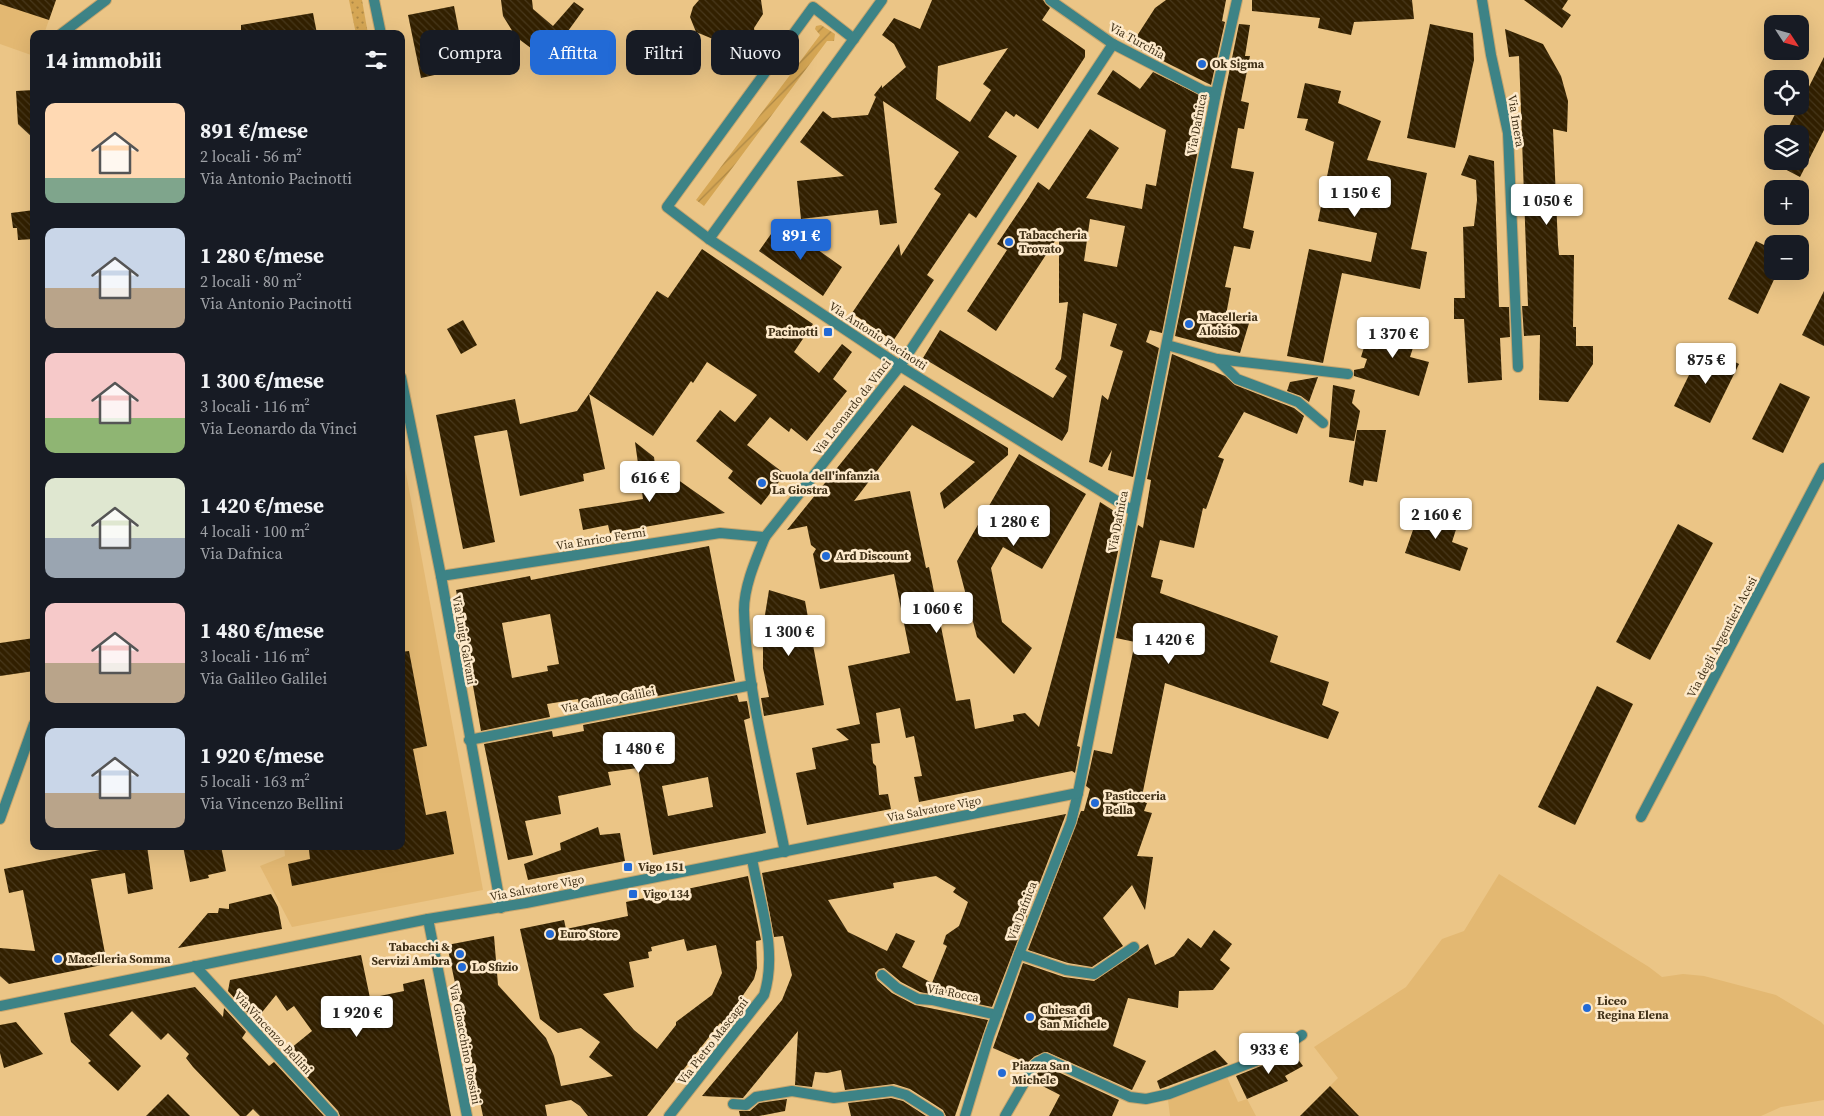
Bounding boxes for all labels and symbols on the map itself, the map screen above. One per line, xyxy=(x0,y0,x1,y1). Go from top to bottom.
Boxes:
north arrow xyxy=(1764,15,1809,60)
street label: Via Turchia xyxy=(1106,19,1169,63)
place label: Ok Sigma xyxy=(1212,56,1265,72)
marker: Ok Sigma xyxy=(1196,58,1208,70)
street label: Via Dafnica xyxy=(1183,91,1211,156)
street label: Via Imera xyxy=(1504,94,1528,149)
pin: 1 150 € xyxy=(1309,176,1401,218)
pin: 1 050 € xyxy=(1501,184,1593,226)
pin: 891 € xyxy=(766,218,836,261)
place label: Tabaccheria Trovato xyxy=(1019,227,1088,257)
marker: Tabaccheria Trovato xyxy=(1003,236,1015,248)
street label: Via Antonio Pacinotti xyxy=(826,298,930,374)
place label: Macelleria Aloisio xyxy=(1199,309,1258,339)
pin: 1 370 € xyxy=(1347,316,1439,359)
marker: Macelleria Aloisio xyxy=(1183,318,1195,330)
place label: Pacinotti xyxy=(768,324,818,340)
marker: Pacinotti xyxy=(822,326,834,338)
pin: 875 € xyxy=(1671,342,1741,385)
street label: Via Leonardo da Vinci xyxy=(809,355,895,458)
pin: 616 € xyxy=(615,460,685,503)
place label: Scuola dell'infanzia La Giostra xyxy=(772,468,880,498)
marker: Scuola dell'infanzia La Giostra xyxy=(756,477,768,489)
street label: Via Dafnica xyxy=(1104,488,1132,553)
pin: 2 160 € xyxy=(1390,498,1482,540)
pin: 1 280 € xyxy=(968,504,1060,547)
street label: Via Enrico Fermi xyxy=(555,524,647,554)
place label: Ard Discount xyxy=(836,548,909,564)
marker: Ard Discount xyxy=(820,550,832,562)
street label: Via degli Argentieri Acesi xyxy=(1683,573,1761,700)
pin: 1 060 € xyxy=(891,592,983,634)
street label: Via Luigi Galvani xyxy=(448,594,480,686)
pin: 1 300 € xyxy=(743,614,835,657)
pin: 1 420 € xyxy=(1123,622,1215,665)
street label: Via Galileo Galilei xyxy=(560,683,657,717)
pin: 1 480 € xyxy=(593,732,685,774)
place label: Pasticceria Bella xyxy=(1105,788,1167,818)
street label: Via Salvatore Vigo xyxy=(885,792,983,826)
marker: Pasticceria Bella xyxy=(1089,797,1101,809)
place label: Vigo 151 xyxy=(638,859,684,875)
marker: Vigo 151 xyxy=(622,861,634,873)
street label: Via Salvatore Vigo xyxy=(488,871,586,905)
street label: Via Dafnica xyxy=(1003,878,1041,943)
place label: Vigo 134 xyxy=(643,886,690,902)
marker: Vigo 134 xyxy=(627,888,639,900)
place label: Euro Store xyxy=(560,926,618,942)
marker: Euro Store xyxy=(544,928,556,940)
place label: Tabacchi & Servizi Ambra xyxy=(371,939,451,969)
marker: Tabacchi & Servizi Ambra xyxy=(454,948,466,960)
place label: Macelleria Somma xyxy=(68,951,171,967)
marker: Macelleria Somma xyxy=(52,953,64,965)
place label: Lo Sfizio xyxy=(472,959,519,975)
marker: Lo Sfizio xyxy=(456,961,468,973)
street label: Via Rocca xyxy=(926,980,981,1006)
street label: Via Gioacchino Rossini xyxy=(445,982,485,1106)
street label: Via Vincenzo Bellini xyxy=(230,988,316,1078)
place label: Liceo Regina Elena xyxy=(1597,993,1669,1023)
street label: Via Pietro Mascagni xyxy=(674,994,752,1088)
pin: 1 920 € xyxy=(311,996,403,1038)
place label: Chiesa di San Michele xyxy=(1040,1002,1107,1032)
marker: Liceo Regina Elena xyxy=(1581,1002,1593,1014)
marker: Chiesa di San Michele xyxy=(1024,1011,1036,1023)
pin: 933 € xyxy=(1234,1032,1304,1075)
place label: Piazza San Michele xyxy=(1012,1058,1070,1088)
marker: Piazza San Michele xyxy=(996,1067,1008,1079)

